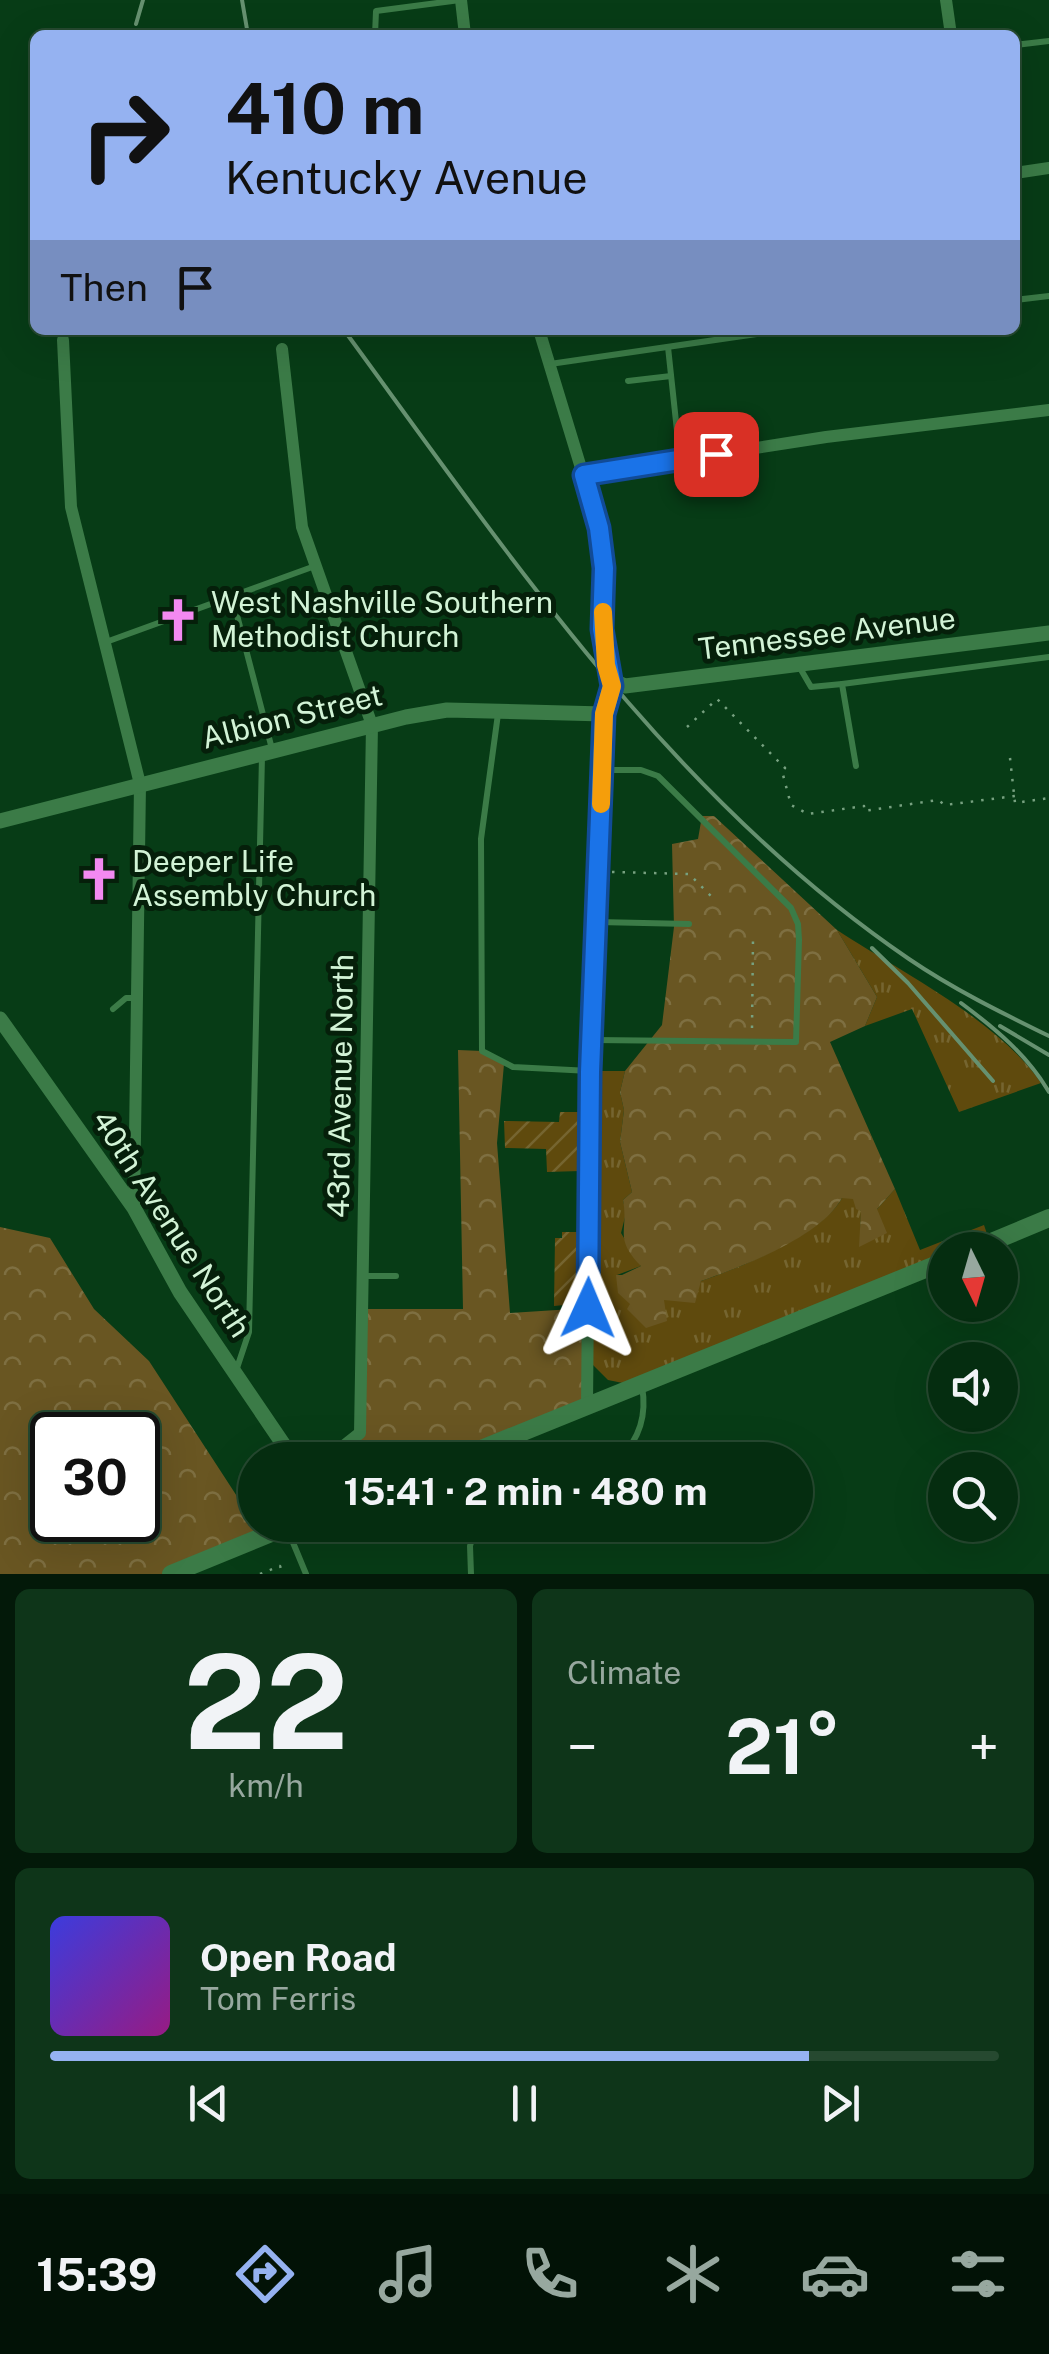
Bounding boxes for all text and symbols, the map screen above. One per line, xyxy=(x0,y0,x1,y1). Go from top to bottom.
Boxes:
text: 410 m xyxy=(225,67,424,150)
icon: right xyxy=(60,70,190,200)
text: Kentucky Avenue xyxy=(225,151,588,204)
icon: arrive xyxy=(168,260,223,315)
text: Then xyxy=(60,265,148,310)
pin xyxy=(674,412,759,497)
icon: arrive xyxy=(689,427,744,482)
place label: West Nashville Southern Methodist Church xyxy=(211,584,553,654)
church icon: West Nashville Southern Methodist Church xyxy=(154,596,202,644)
street label: Tennessee Avenue xyxy=(696,599,957,667)
street label: Albion Street xyxy=(198,676,386,756)
place label: Deeper Life Assembly Church xyxy=(132,843,376,913)
church icon: Deeper Life Assembly Church xyxy=(75,855,123,903)
street label: 43rd Avenue North xyxy=(320,954,360,1218)
street label: 40th Avenue North xyxy=(85,1103,259,1344)
north arrow xyxy=(928,1232,1018,1322)
map controls xyxy=(928,1232,1018,1542)
position arrow xyxy=(536,1256,640,1360)
button: sound xyxy=(928,1342,1018,1432)
speed limit sign: 30 xyxy=(30,1412,160,1542)
button: search xyxy=(928,1452,1018,1542)
text: 15:41 · 2 min · 480 m xyxy=(344,1469,707,1514)
text: 22 xyxy=(183,1626,349,1778)
text: Climate xyxy=(567,1654,681,1691)
text: 21° xyxy=(725,1703,841,1791)
text: − xyxy=(567,1715,598,1779)
text: + xyxy=(969,1715,999,1779)
text: km/h xyxy=(228,1767,304,1804)
text: Open Road xyxy=(200,1935,397,1980)
text: Tom Ferris xyxy=(200,1980,356,2017)
icon: previous xyxy=(181,2076,236,2131)
icon: pause xyxy=(497,2076,552,2131)
icon: next xyxy=(813,2076,868,2131)
icon: directions xyxy=(230,2239,300,2309)
icon: music xyxy=(373,2239,443,2309)
icon: phone xyxy=(515,2239,585,2309)
icon: climate xyxy=(658,2239,728,2309)
icon: car xyxy=(800,2239,870,2309)
icon: filters xyxy=(943,2239,1013,2309)
text: 15:39 xyxy=(36,2248,157,2301)

